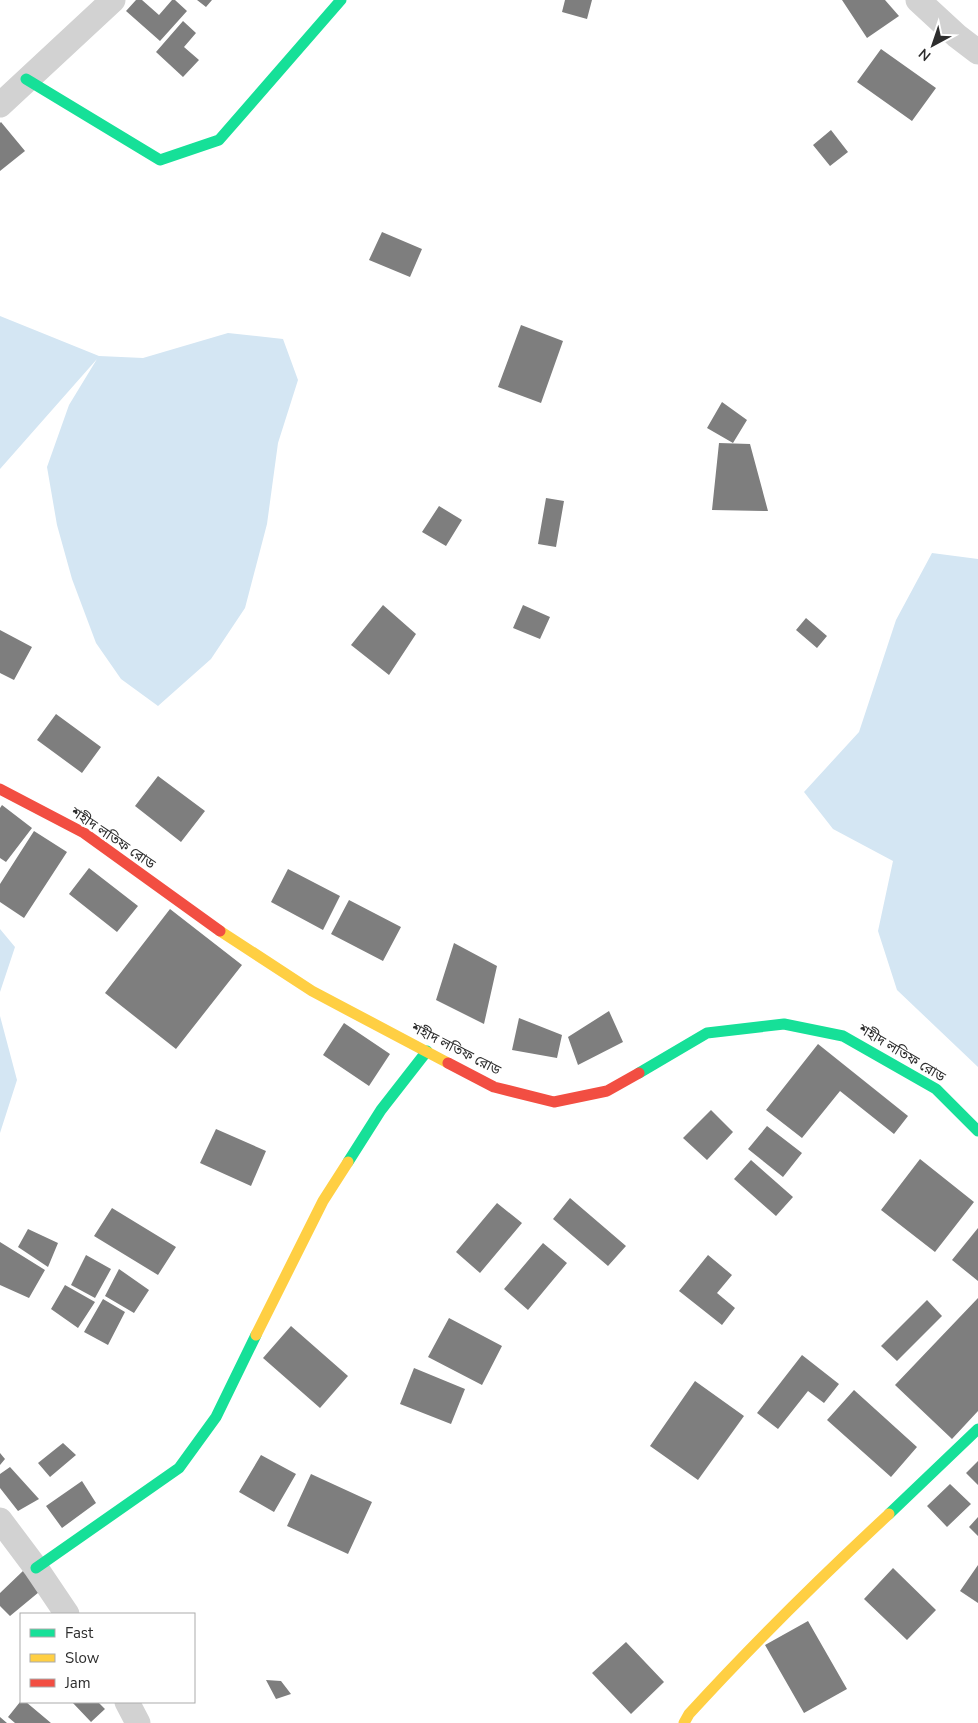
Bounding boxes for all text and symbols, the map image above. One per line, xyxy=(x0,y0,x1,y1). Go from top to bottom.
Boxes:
north arrow xyxy=(908,20,958,70)
text: N xyxy=(915,44,935,65)
street label: শহীদ লতিফ রোড xyxy=(66,802,160,874)
street label: শহীদ লতিফ রোড xyxy=(407,1018,505,1080)
street label: শহীদ লতিফ রোড xyxy=(854,1019,950,1087)
legend xyxy=(20,1613,195,1703)
text: Fast xyxy=(65,1623,94,1643)
text: Slow xyxy=(65,1648,100,1668)
text: Jam xyxy=(64,1673,91,1693)

